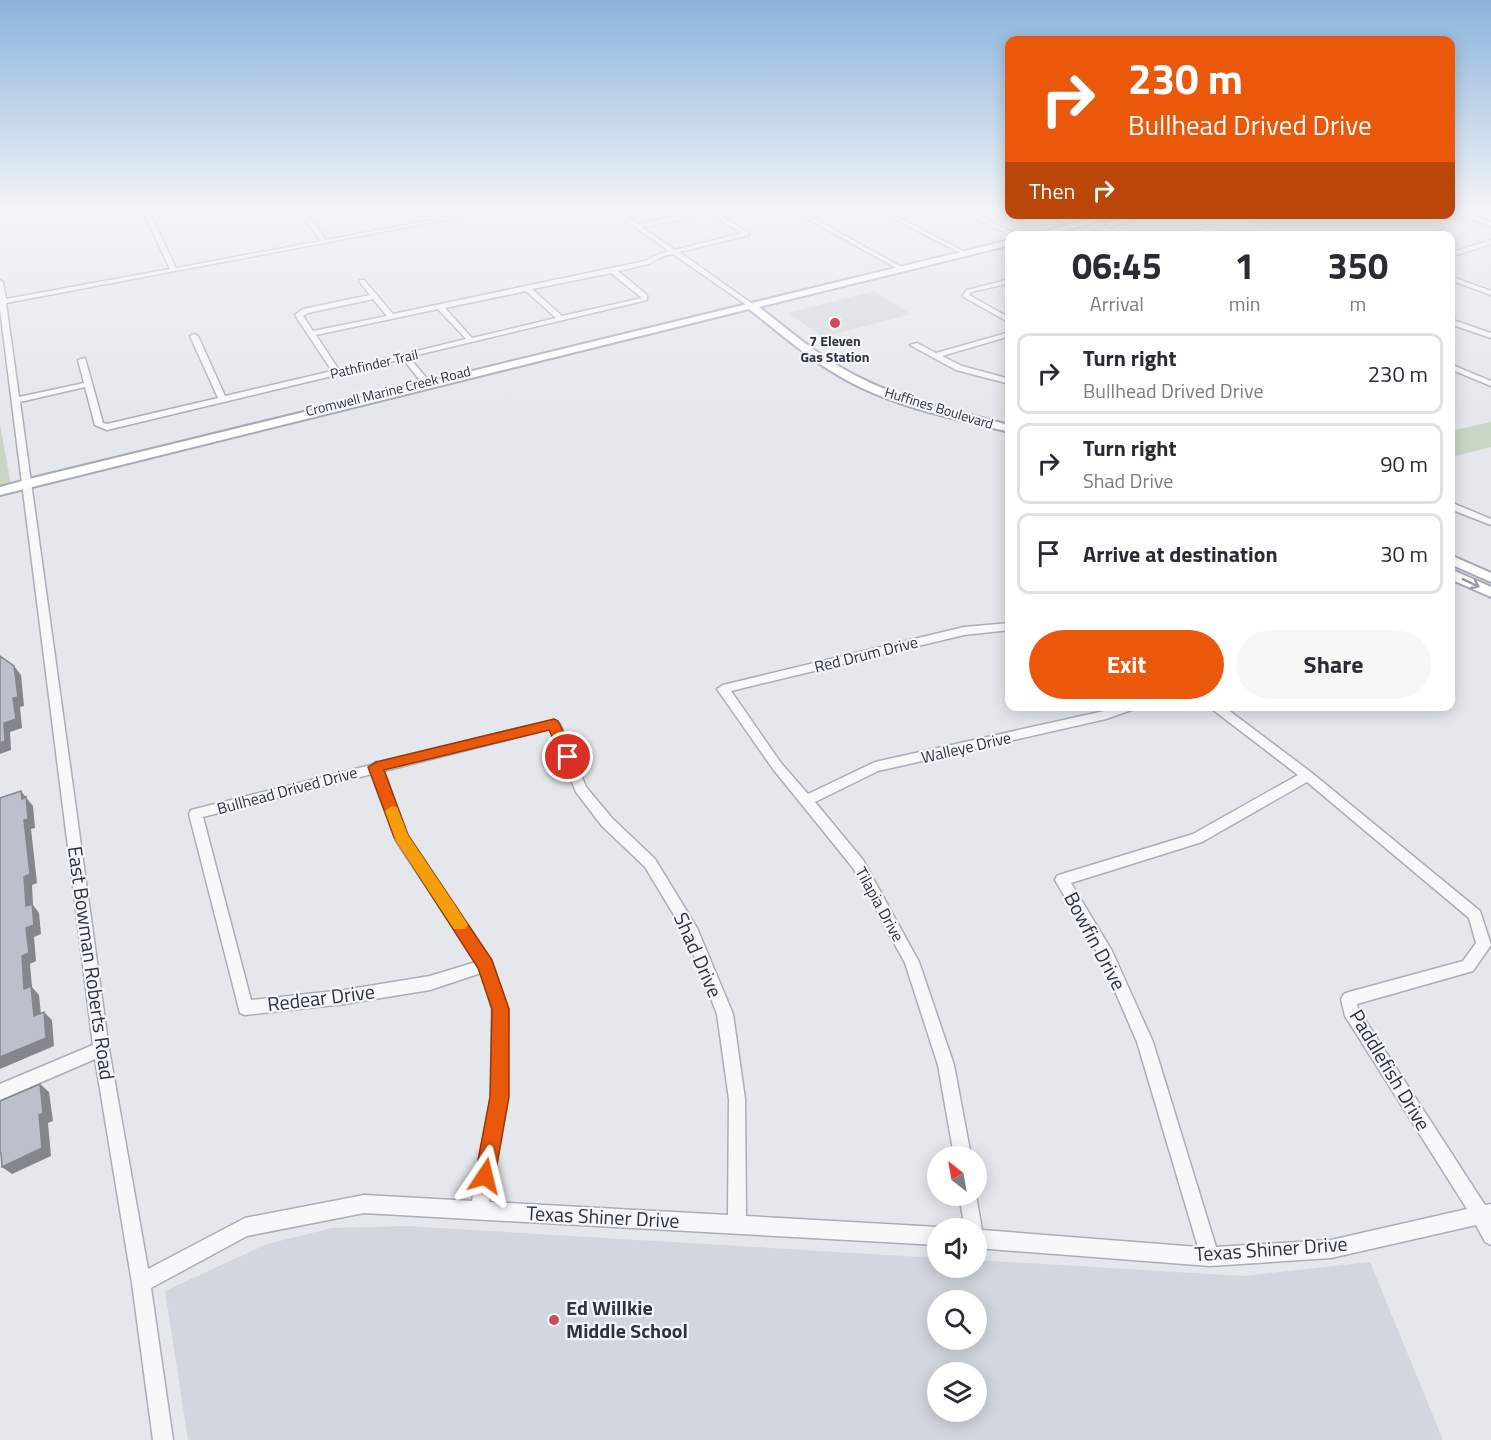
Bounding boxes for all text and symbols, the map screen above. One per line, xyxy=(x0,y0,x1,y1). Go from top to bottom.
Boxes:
text: 230 m xyxy=(1128,46,1243,110)
icon: right xyxy=(1029,60,1107,138)
text: Bullhead Drived Drive xyxy=(1128,104,1372,145)
text: Then xyxy=(1029,174,1075,208)
icon: right xyxy=(1087,174,1120,207)
text: 06:45 xyxy=(1072,238,1162,293)
text: 1 xyxy=(1235,238,1255,293)
text: 350 xyxy=(1328,238,1388,293)
text: Arrival xyxy=(1090,288,1144,319)
text: min xyxy=(1229,288,1261,319)
text: m xyxy=(1349,288,1366,319)
marker: 7 Eleven Gas Station xyxy=(828,316,842,330)
place label: 7 Eleven Gas Station xyxy=(800,330,870,367)
text: Turn right xyxy=(1083,341,1177,375)
street label: Pathfinder Trail xyxy=(328,343,420,384)
icon: right xyxy=(1032,357,1065,390)
text: 230 m xyxy=(1368,357,1428,391)
street label: Cromwell Marine Creek Road xyxy=(303,360,473,421)
text: Bullhead Drived Drive xyxy=(1083,375,1263,406)
street label: Huffines Boulevard xyxy=(882,381,996,434)
text: Turn right xyxy=(1083,431,1177,465)
icon: right xyxy=(1032,447,1065,480)
text: 90 m xyxy=(1380,447,1428,481)
text: Shad Drive xyxy=(1083,465,1173,496)
icon: arrive xyxy=(1032,537,1065,570)
text: Arrive at destination xyxy=(1083,537,1278,571)
text: 30 m xyxy=(1380,537,1428,571)
one-way arrow xyxy=(1461,578,1479,590)
street label: Red Drum Drive xyxy=(812,630,920,678)
button: Exit xyxy=(1029,630,1224,699)
button: Share xyxy=(1236,630,1431,699)
street label: Walleye Drive xyxy=(919,725,1013,769)
pin xyxy=(542,731,593,782)
icon: arrive xyxy=(551,740,584,773)
street label: Bullhead Drived Drive xyxy=(214,760,360,820)
street label: East Bowman Roberts Road xyxy=(60,844,123,1082)
street label: Tilapia Drive xyxy=(850,862,910,946)
street label: Bowfin Drive xyxy=(1056,886,1134,996)
street label: Shad Drive xyxy=(666,907,731,1002)
street label: Redear Drive xyxy=(265,976,376,1019)
street label: Paddlefish Drive xyxy=(1342,1003,1439,1136)
position arrow xyxy=(453,1144,517,1208)
north arrow xyxy=(927,1146,987,1206)
map controls xyxy=(927,1146,987,1422)
street label: Texas Shiner Drive xyxy=(526,1197,680,1236)
button: sound xyxy=(927,1218,987,1278)
street label: Texas Shiner Drive xyxy=(1193,1228,1348,1269)
button: search xyxy=(927,1290,987,1350)
place label: Ed Willkie Middle School xyxy=(566,1292,688,1346)
marker: Ed Willkie Middle School xyxy=(547,1313,561,1327)
button: layers xyxy=(927,1362,987,1422)

